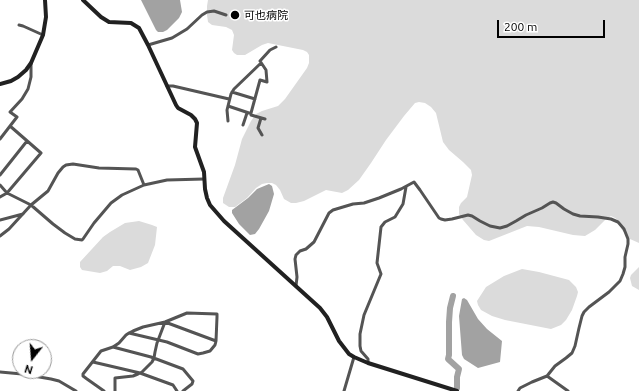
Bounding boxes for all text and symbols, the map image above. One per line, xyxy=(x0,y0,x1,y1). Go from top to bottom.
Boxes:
place label: 可也病院 xyxy=(244,8,288,22)
marker: 可也病院 xyxy=(229,9,241,21)
scale bar xyxy=(499,12,607,38)
text: 200 m xyxy=(504,20,537,33)
north arrow xyxy=(12,339,52,379)
text: N xyxy=(23,363,34,376)

